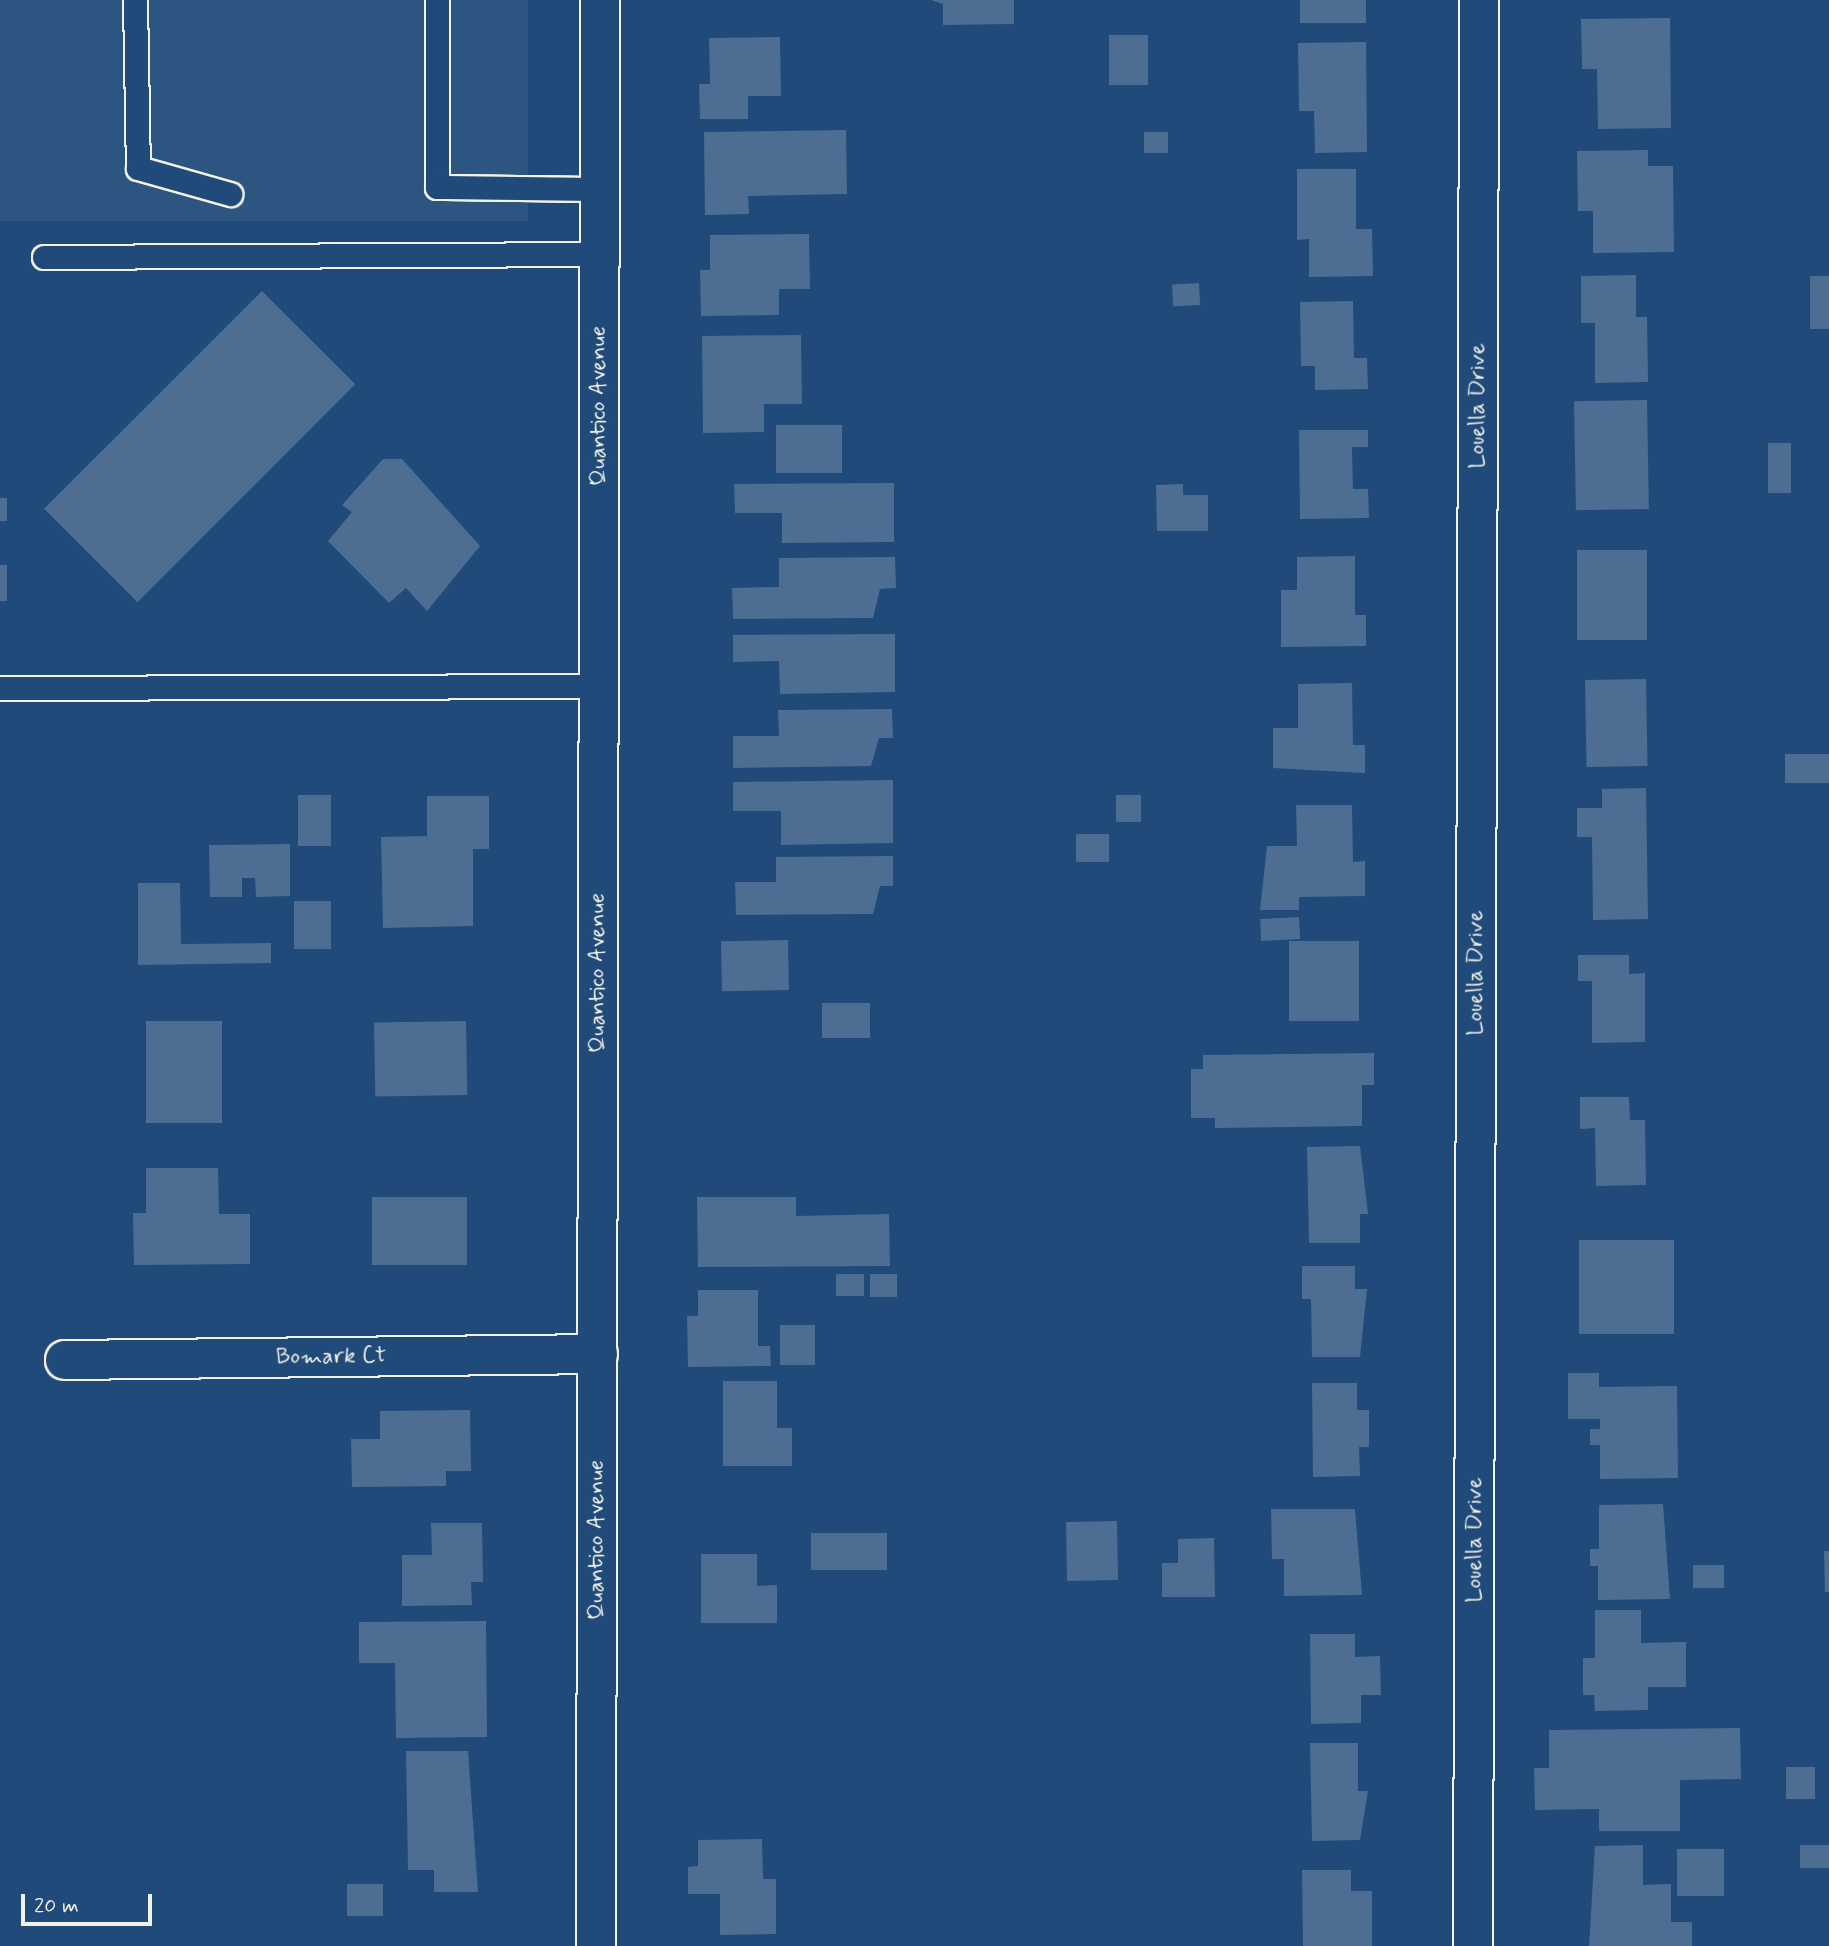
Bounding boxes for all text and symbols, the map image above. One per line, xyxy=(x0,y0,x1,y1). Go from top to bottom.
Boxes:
street label: Quantico Avenue xyxy=(585,325,613,487)
street label: Louella Drive xyxy=(1464,345,1492,467)
street label: Quantico Avenue xyxy=(584,892,612,1054)
street label: Louella Drive xyxy=(1462,912,1490,1034)
street label: Bomark Ct xyxy=(275,1342,387,1372)
street label: Quantico Avenue xyxy=(583,1459,611,1621)
street label: Louella Drive xyxy=(1461,1479,1489,1601)
scale bar xyxy=(24,1880,156,1924)
text: 20 m xyxy=(34,1892,79,1920)

